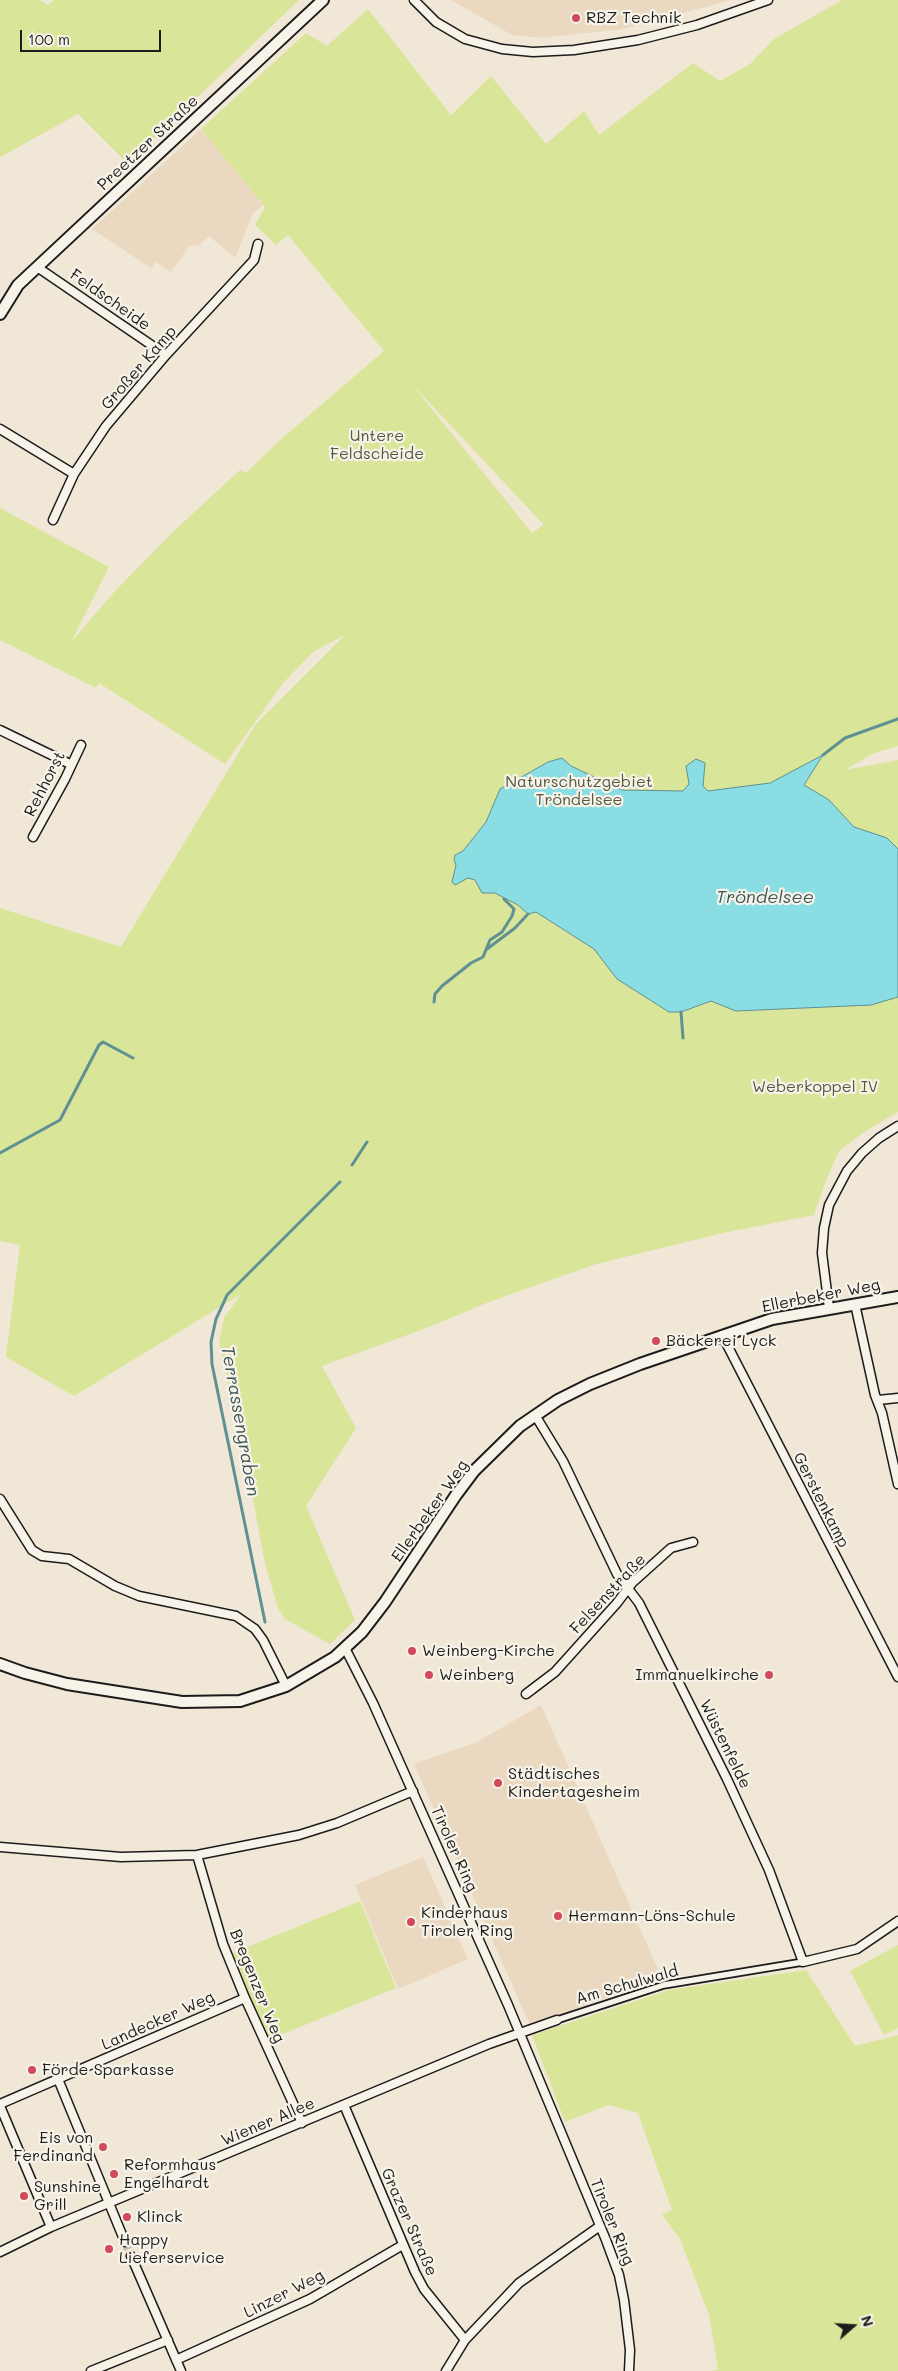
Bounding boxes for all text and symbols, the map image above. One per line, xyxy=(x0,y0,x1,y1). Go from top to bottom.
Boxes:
place label: RBZ Technik xyxy=(586,8,682,28)
marker: RBZ Technik xyxy=(570,12,582,24)
scale bar xyxy=(22,20,164,52)
text: 100 m xyxy=(28,29,70,49)
street label: Preetzer Straße xyxy=(94,91,202,195)
street label: Feldscheide xyxy=(66,265,154,335)
street label: Großer Kamp xyxy=(97,322,181,414)
park label: Untere Feldscheide xyxy=(330,426,424,464)
street label: Rehhorst xyxy=(20,748,70,820)
park label: Naturschutzgebiet Tröndelsee xyxy=(505,772,653,810)
water label: Tröndelsee xyxy=(716,886,814,908)
park label: Weberkoppel IV xyxy=(752,1077,878,1097)
street label: Ellerbeker Weg xyxy=(760,1275,882,1317)
place label: Bäckerei Lyck xyxy=(666,1331,776,1351)
marker: Bäckerei Lyck xyxy=(650,1335,662,1347)
water label: Terrassengraben xyxy=(216,1344,264,1498)
street label: Gerstenkamp xyxy=(789,1449,853,1551)
street label: Ellerbeker Weg xyxy=(388,1456,472,1566)
street label: Felsenstraße xyxy=(566,1550,650,1638)
place label: Weinberg-Kirche xyxy=(422,1641,555,1661)
marker: Weinberg-Kirche xyxy=(406,1645,418,1657)
place label: Weinberg xyxy=(439,1665,514,1685)
place label: Immanuelkirche xyxy=(635,1665,759,1685)
marker: Weinberg xyxy=(423,1669,435,1681)
marker: Immanuelkirche xyxy=(763,1669,775,1681)
street label: Wüstenfelde xyxy=(695,1696,755,1792)
place label: Städtisches Kindertagesheim xyxy=(508,1764,640,1802)
marker: Städtisches Kindertagesheim xyxy=(492,1777,504,1789)
street label: Tiroler Ring xyxy=(427,1803,481,1895)
place label: Kinderhaus Tiroler Ring xyxy=(421,1903,513,1941)
place label: Hermann-Löns-Schule xyxy=(568,1906,736,1926)
marker: Hermann-Löns-Schule xyxy=(552,1910,564,1922)
marker: Kinderhaus Tiroler Ring xyxy=(405,1916,417,1928)
street label: Bregenzer Weg xyxy=(225,1926,289,2046)
street label: Am Schulwald xyxy=(574,1961,680,2009)
street label: Landecker Weg xyxy=(99,1988,217,2054)
place label: Förde Sparkasse xyxy=(42,2060,174,2080)
marker: Förde Sparkasse xyxy=(26,2064,38,2076)
street label: Wiener Allee xyxy=(218,2094,318,2150)
place label: Eis von Ferdinand xyxy=(13,2128,93,2166)
marker: Eis von Ferdinand xyxy=(97,2141,109,2153)
place label: Reformhaus Engelhardt xyxy=(124,2155,216,2193)
street label: Grazer Straße xyxy=(377,2165,441,2279)
marker: Reformhaus Engelhardt xyxy=(108,2168,120,2180)
street label: Tiroler Ring xyxy=(586,2176,638,2268)
place label: Sunshine Grill xyxy=(34,2177,101,2215)
marker: Sunshine Grill xyxy=(18,2190,30,2202)
place label: Klinck xyxy=(137,2207,182,2227)
marker: Klinck xyxy=(121,2211,133,2223)
place label: Happy Lieferservice xyxy=(119,2230,225,2268)
marker: Happy Lieferservice xyxy=(103,2243,115,2255)
street label: Linzer Weg xyxy=(241,2266,327,2322)
north arrow xyxy=(828,2301,878,2351)
text: N xyxy=(857,2313,878,2329)

